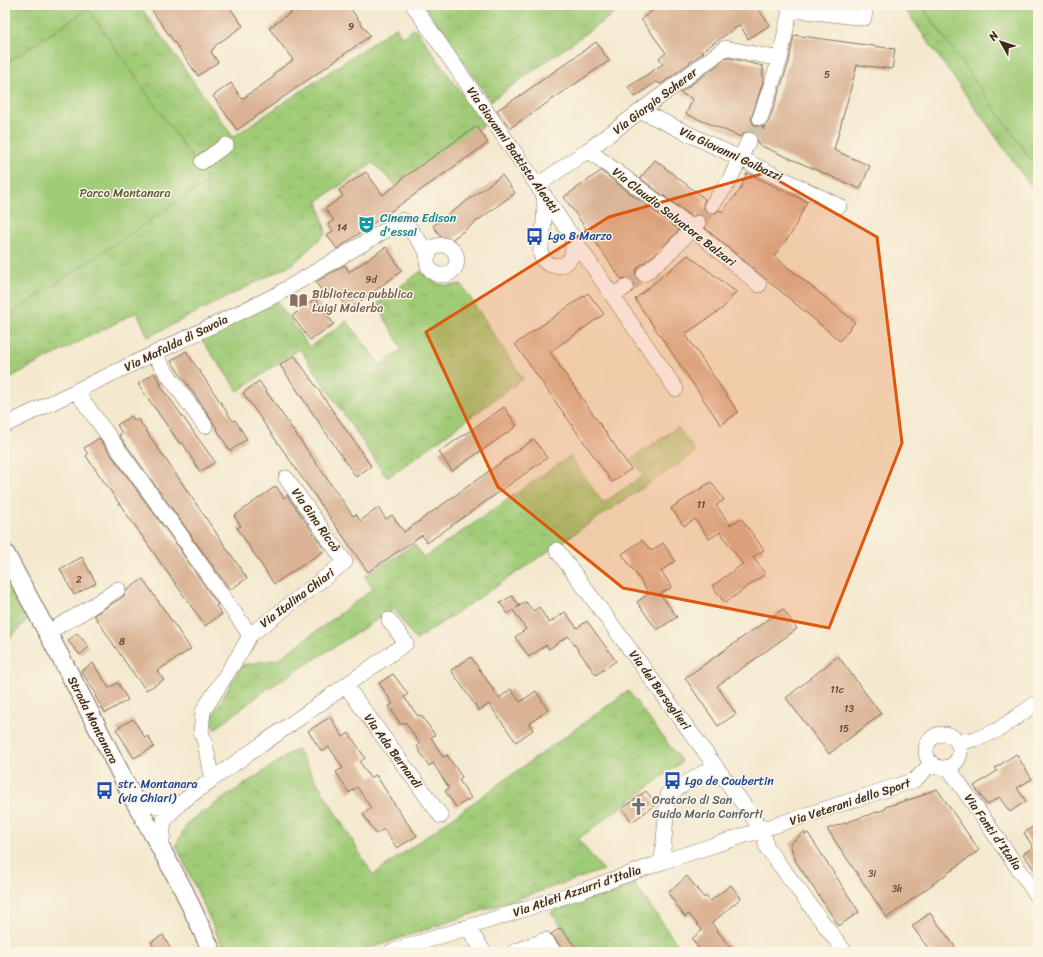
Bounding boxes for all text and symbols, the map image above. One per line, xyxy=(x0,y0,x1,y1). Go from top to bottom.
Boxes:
house number: 9 xyxy=(348,18,354,36)
north arrow xyxy=(981,22,1021,62)
text: N xyxy=(983,27,1004,46)
street label: Via Giorgio Scherer xyxy=(608,61,703,140)
house number: 5 xyxy=(824,66,830,84)
street label: Via Giovanni Battista Aleotti xyxy=(461,82,566,219)
street label: Via Giovanni Gaibazzi xyxy=(676,120,787,188)
street label: Via Claudio Salvatore Balzari xyxy=(607,161,741,273)
park label: Parco Montanara xyxy=(80,182,170,204)
place label: Cinema Edison d'essai xyxy=(380,207,457,243)
theatre icon: Cinema Edison d'essai xyxy=(357,215,377,235)
house number: 14 xyxy=(337,219,347,237)
place label: Lgo 8 Marzo xyxy=(548,225,612,247)
bus stop icon: Lgo 8 Marzo xyxy=(525,226,545,246)
house number: 9d xyxy=(365,271,377,289)
place label: Biblioteca pubblica Luigi Malerba xyxy=(312,283,414,319)
library icon: Biblioteca pubblica Luigi Malerba xyxy=(289,291,309,311)
street label: Via Mafalda di Savoia xyxy=(120,308,232,378)
street label: Via Gina Riccò xyxy=(286,483,346,557)
house number: 11 xyxy=(697,496,705,514)
street label: Via Italina Chiari xyxy=(255,562,340,634)
house number: 2 xyxy=(76,571,82,589)
house number: 8 xyxy=(119,633,125,651)
street label: Via dei Bersaglieri xyxy=(623,645,697,735)
street label: Strada Montanara xyxy=(61,672,125,768)
house number: 11c xyxy=(830,681,844,699)
house number: 13 xyxy=(844,700,854,718)
street label: Via Ada Bernardi xyxy=(358,709,428,794)
house number: 15 xyxy=(839,720,849,738)
place label: Lgo de Coubertin xyxy=(685,770,774,792)
bus stop icon: Lgo de Coubertin xyxy=(662,771,682,791)
street label: Via Veterani dello Sport xyxy=(787,772,914,832)
place label: str. Montanara (via Chiari) xyxy=(117,773,198,809)
bus stop icon: str. Montanara (via Chiari) xyxy=(95,781,115,801)
place label: Oratorio di San Guido Maria Conforti xyxy=(652,789,763,825)
street label: Via Fanti d'Italia xyxy=(958,789,1028,875)
church icon: Oratorio di San Guido Maria Conforti xyxy=(629,797,649,817)
street label: Via Atleti Azzurri d'Italia xyxy=(510,859,644,923)
house number: 3i xyxy=(868,865,877,883)
house number: 3h xyxy=(892,880,902,898)

